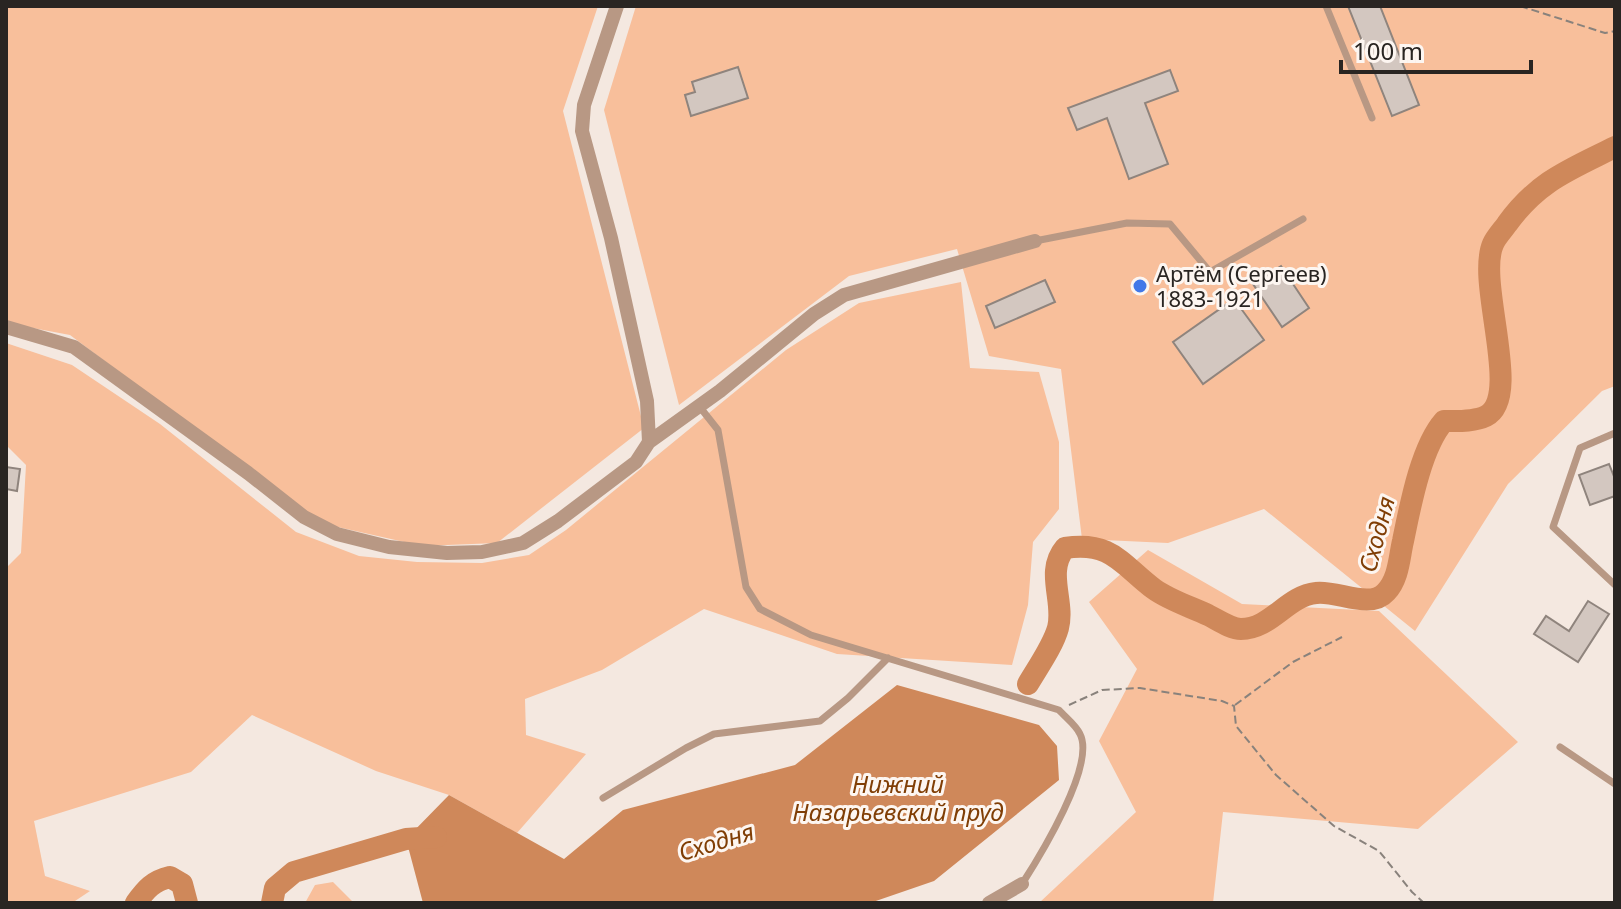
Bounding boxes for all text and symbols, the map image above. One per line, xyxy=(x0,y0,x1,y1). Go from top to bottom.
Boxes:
scale bar xyxy=(1341,24,1531,74)
text: 100 m xyxy=(1353,34,1423,67)
place label: Артём (Сергеев) 1883-1921 xyxy=(1156,258,1327,313)
marker: Артём (Сергеев) 1883-1921 xyxy=(1131,277,1149,295)
water label: Сходня xyxy=(1350,492,1402,576)
water label: Нижний Назарьевский пруд xyxy=(792,767,1004,828)
water label: Сходня xyxy=(674,814,758,868)

